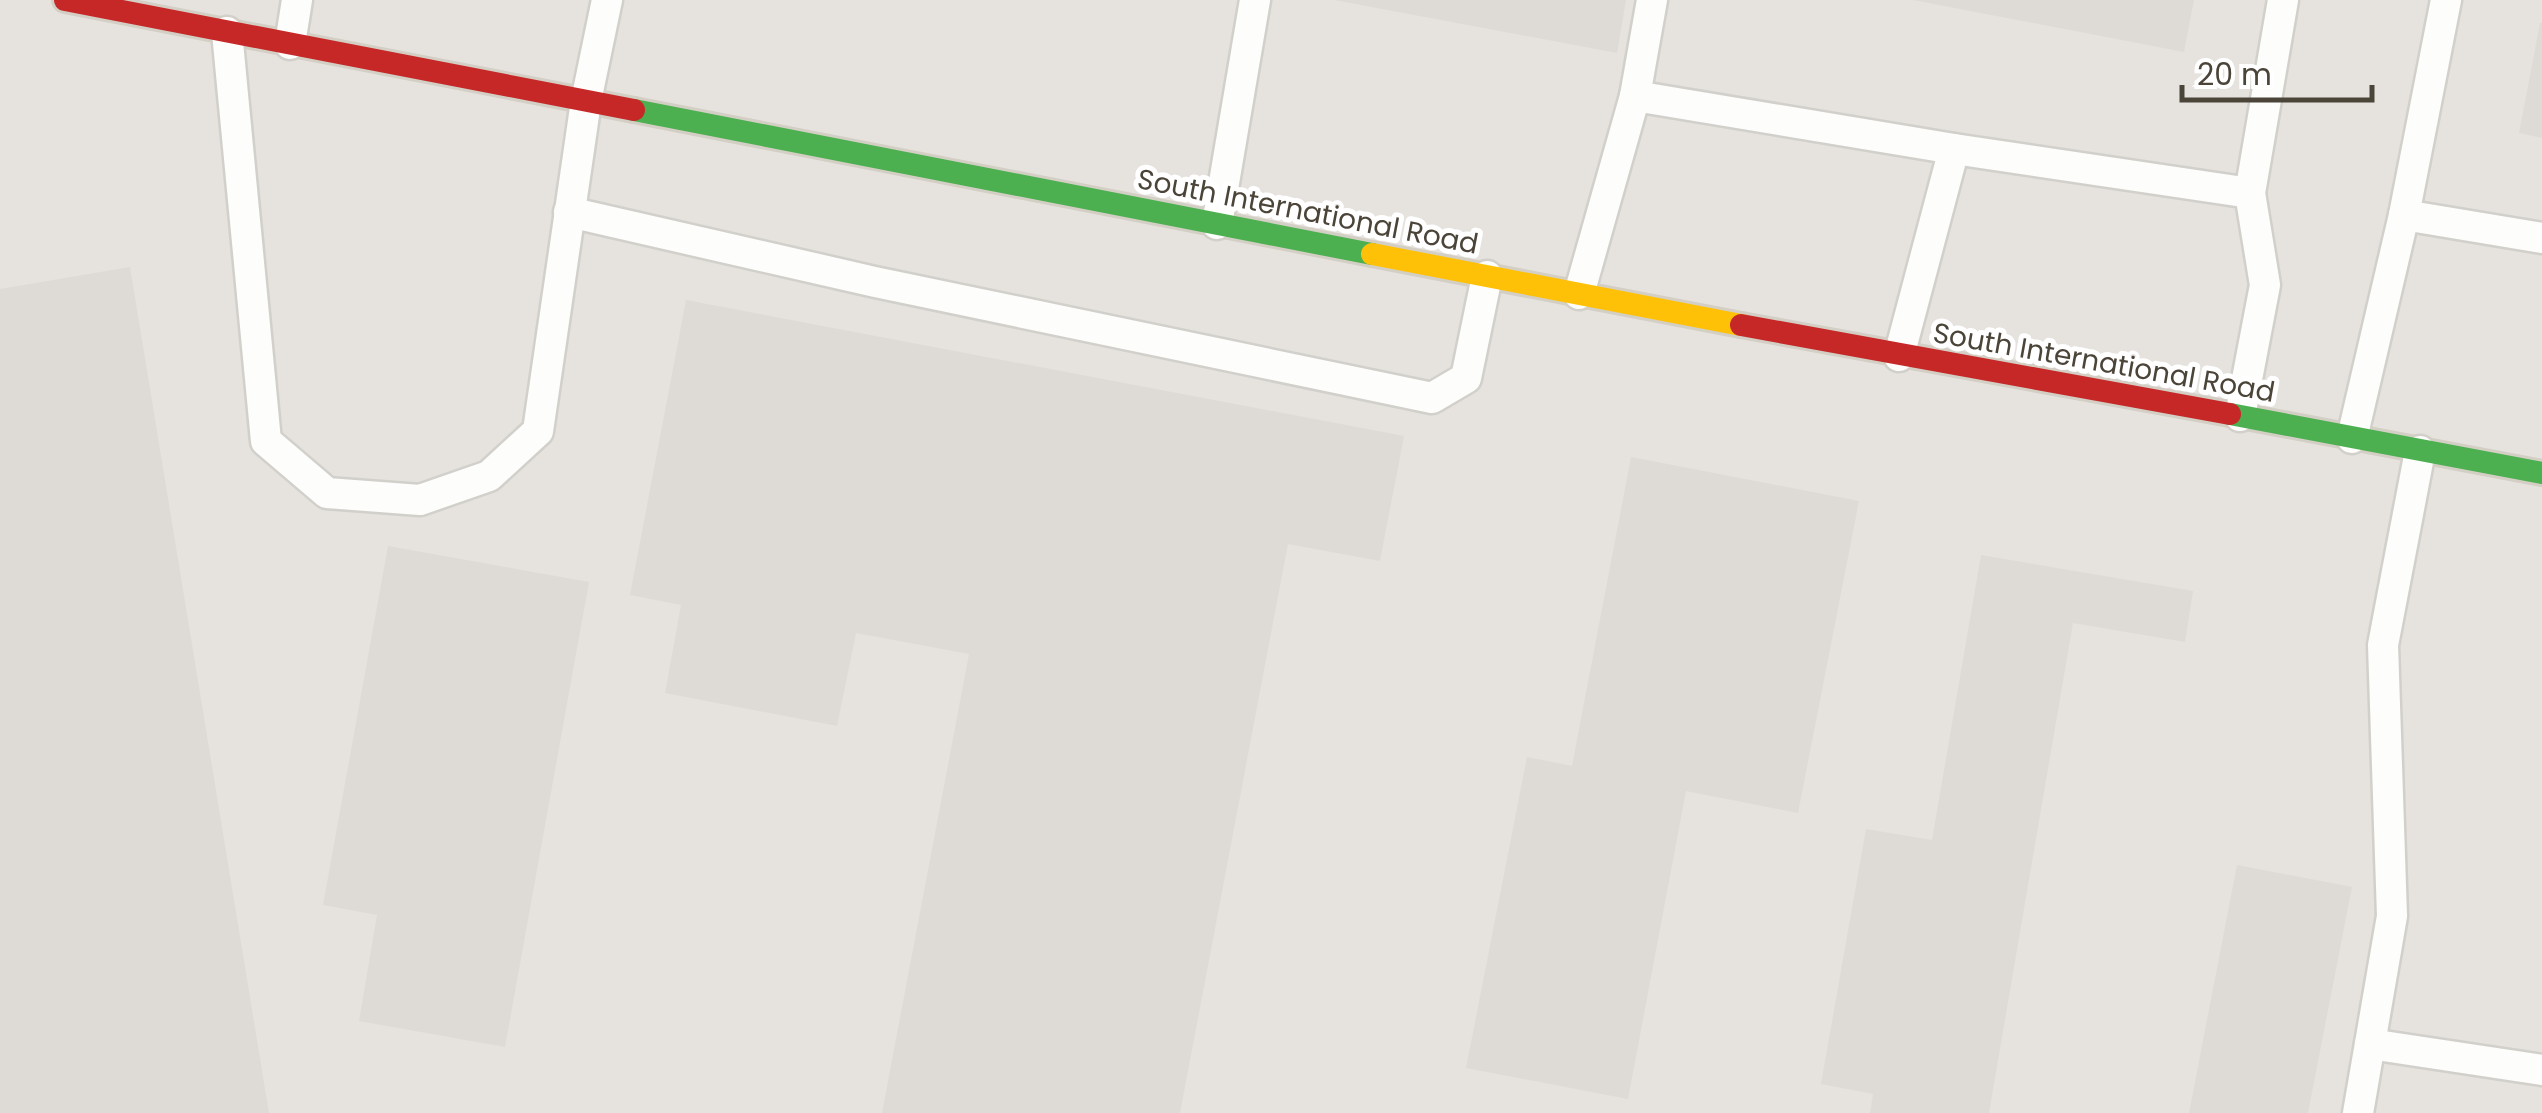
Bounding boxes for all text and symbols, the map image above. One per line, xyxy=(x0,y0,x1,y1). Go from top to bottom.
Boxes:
scale bar xyxy=(2182,40,2372,102)
text: 20 m xyxy=(2197,53,2272,96)
street label: South International Road xyxy=(1134,159,1482,264)
street label: South International Road xyxy=(1930,313,2278,412)

